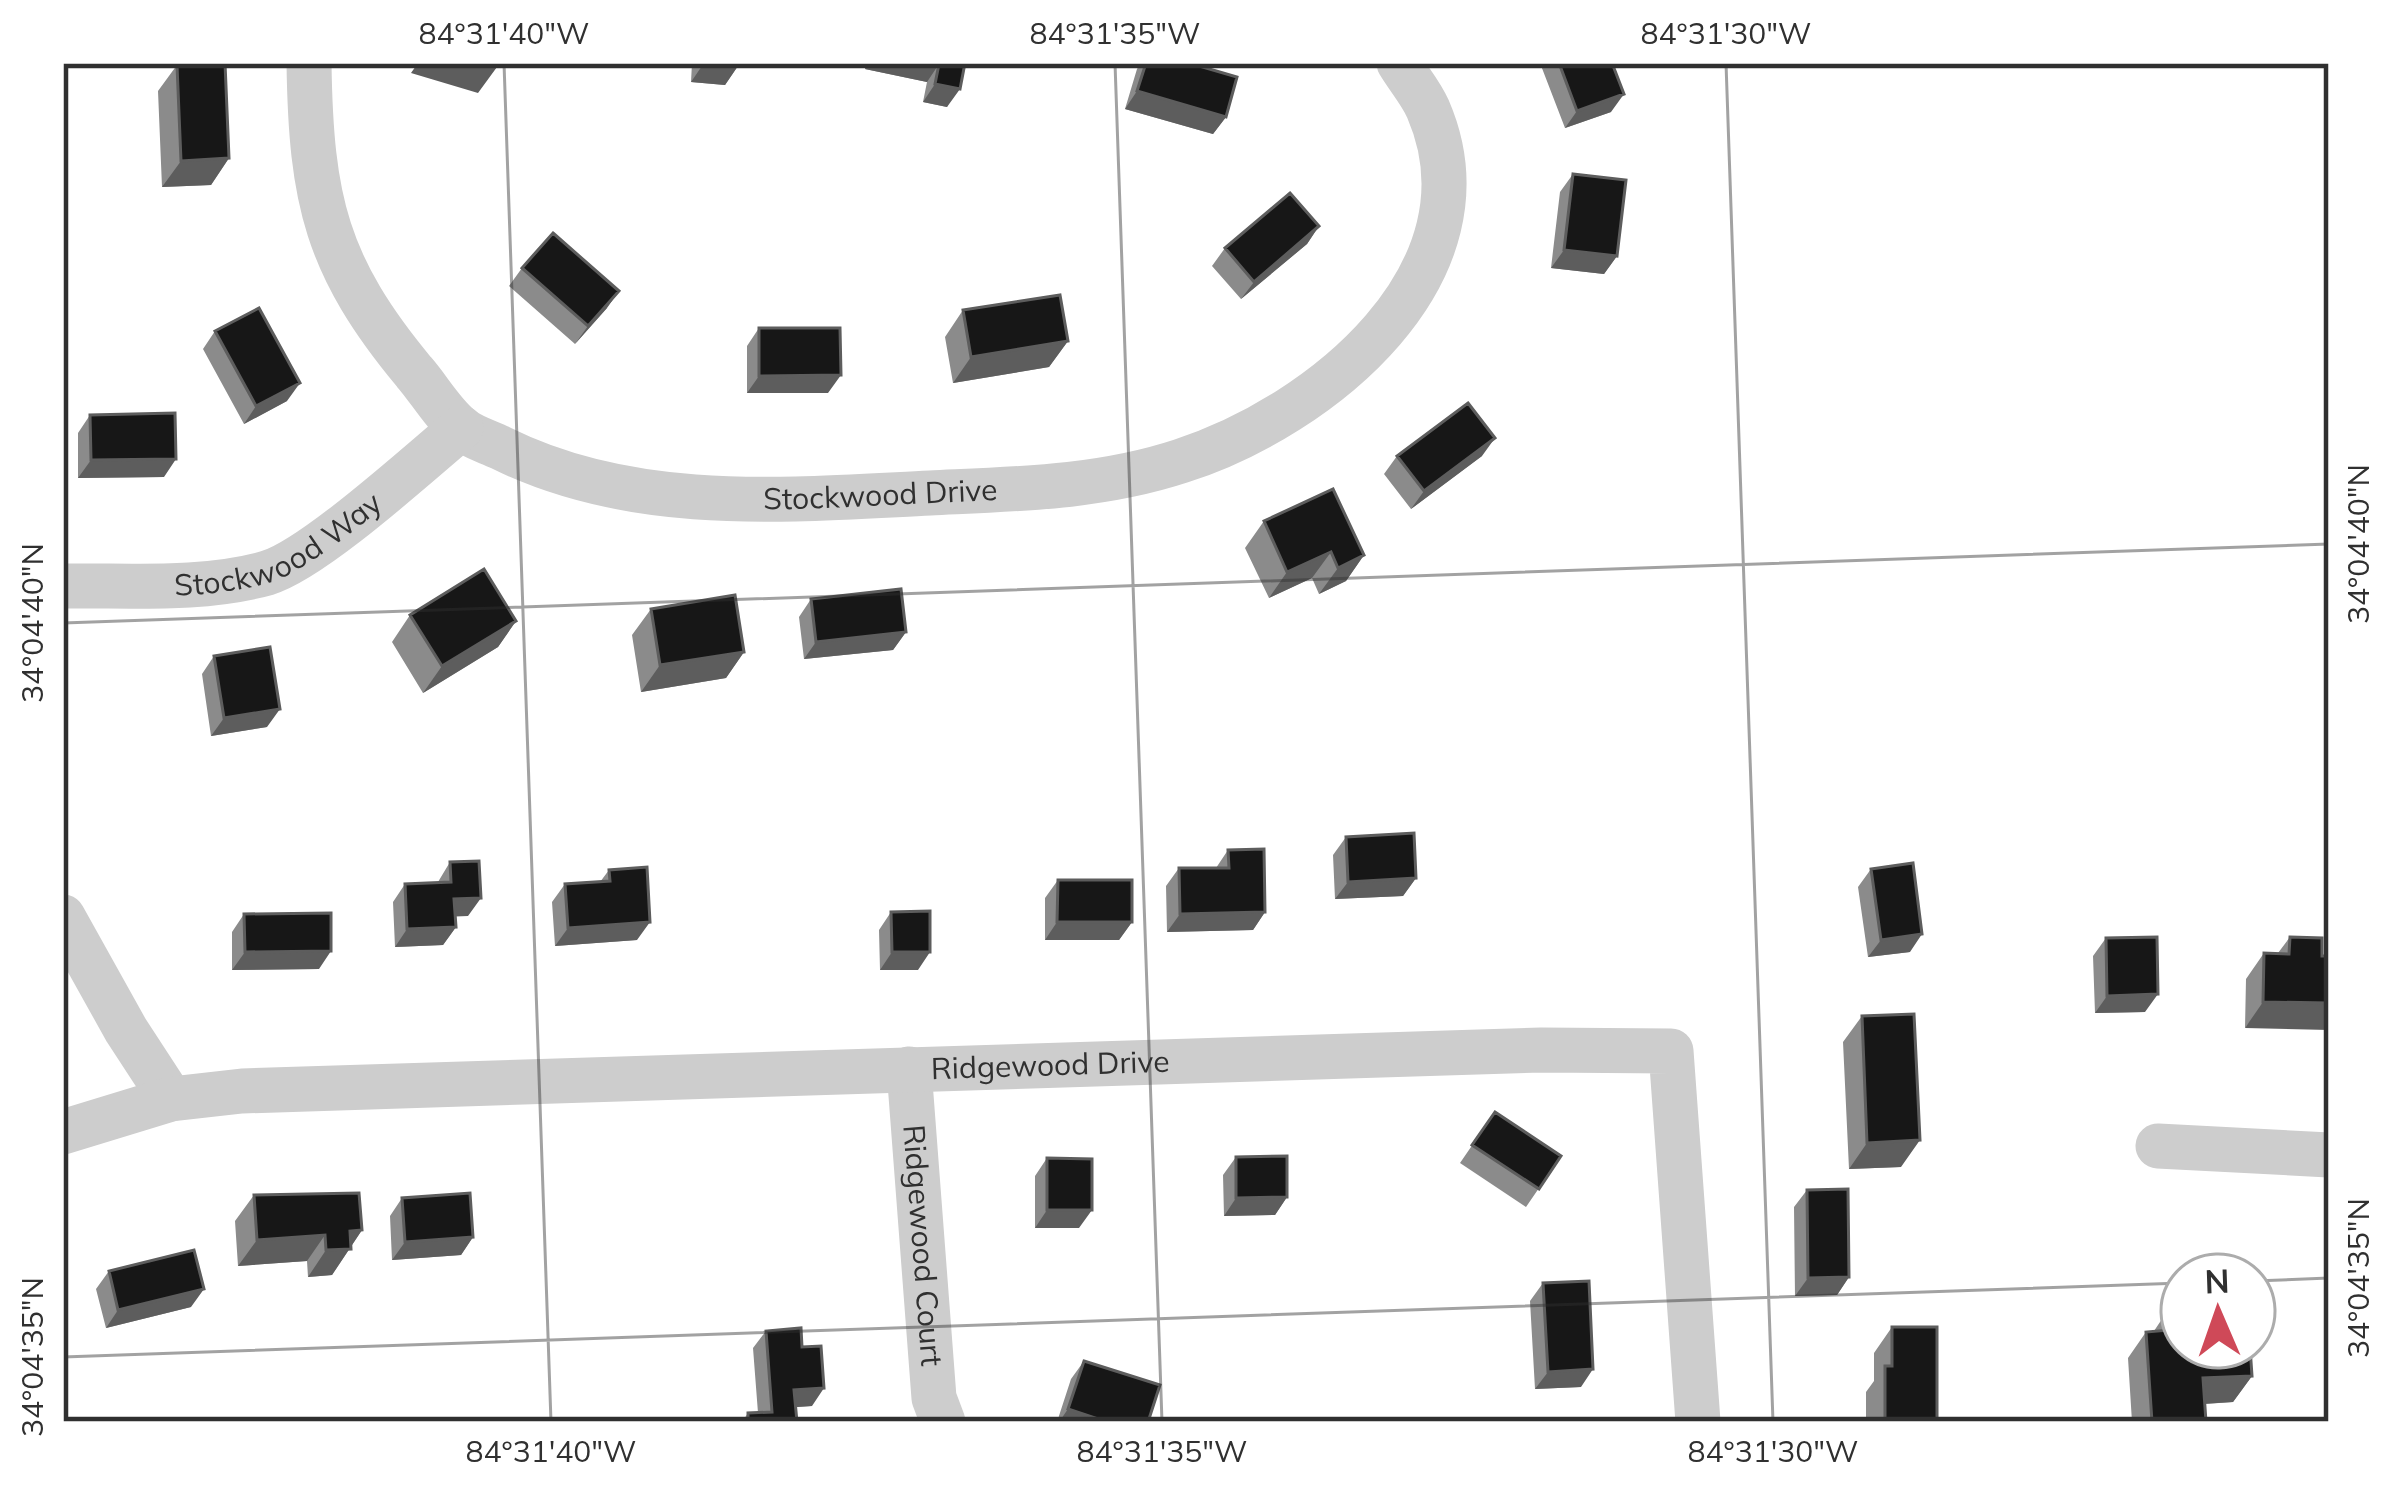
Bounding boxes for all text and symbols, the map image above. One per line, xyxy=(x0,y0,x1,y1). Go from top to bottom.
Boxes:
text: 84°31'40"W xyxy=(419,14,589,52)
text: 84°31'35"W xyxy=(1030,14,1200,52)
text: 84°31'30"W xyxy=(1641,14,1811,52)
text: 34°04'40"N xyxy=(2339,464,2377,624)
street label: Stockwood Drive xyxy=(763,470,998,517)
street label: Stockwood Way xyxy=(173,483,389,604)
text: 34°04'40"N xyxy=(13,543,51,703)
street label: Ridgewood Drive xyxy=(930,1042,1170,1087)
street label: Ridgewood Court xyxy=(895,1123,952,1368)
text: 34°04'35"N xyxy=(2339,1198,2377,1358)
north arrow xyxy=(2158,1251,2278,1371)
text: N xyxy=(2204,1260,2230,1301)
text: 34°04'35"N xyxy=(13,1277,51,1437)
text: 84°31'40"W xyxy=(466,1432,636,1470)
text: 84°31'35"W xyxy=(1077,1432,1247,1470)
text: 84°31'30"W xyxy=(1688,1432,1858,1470)

